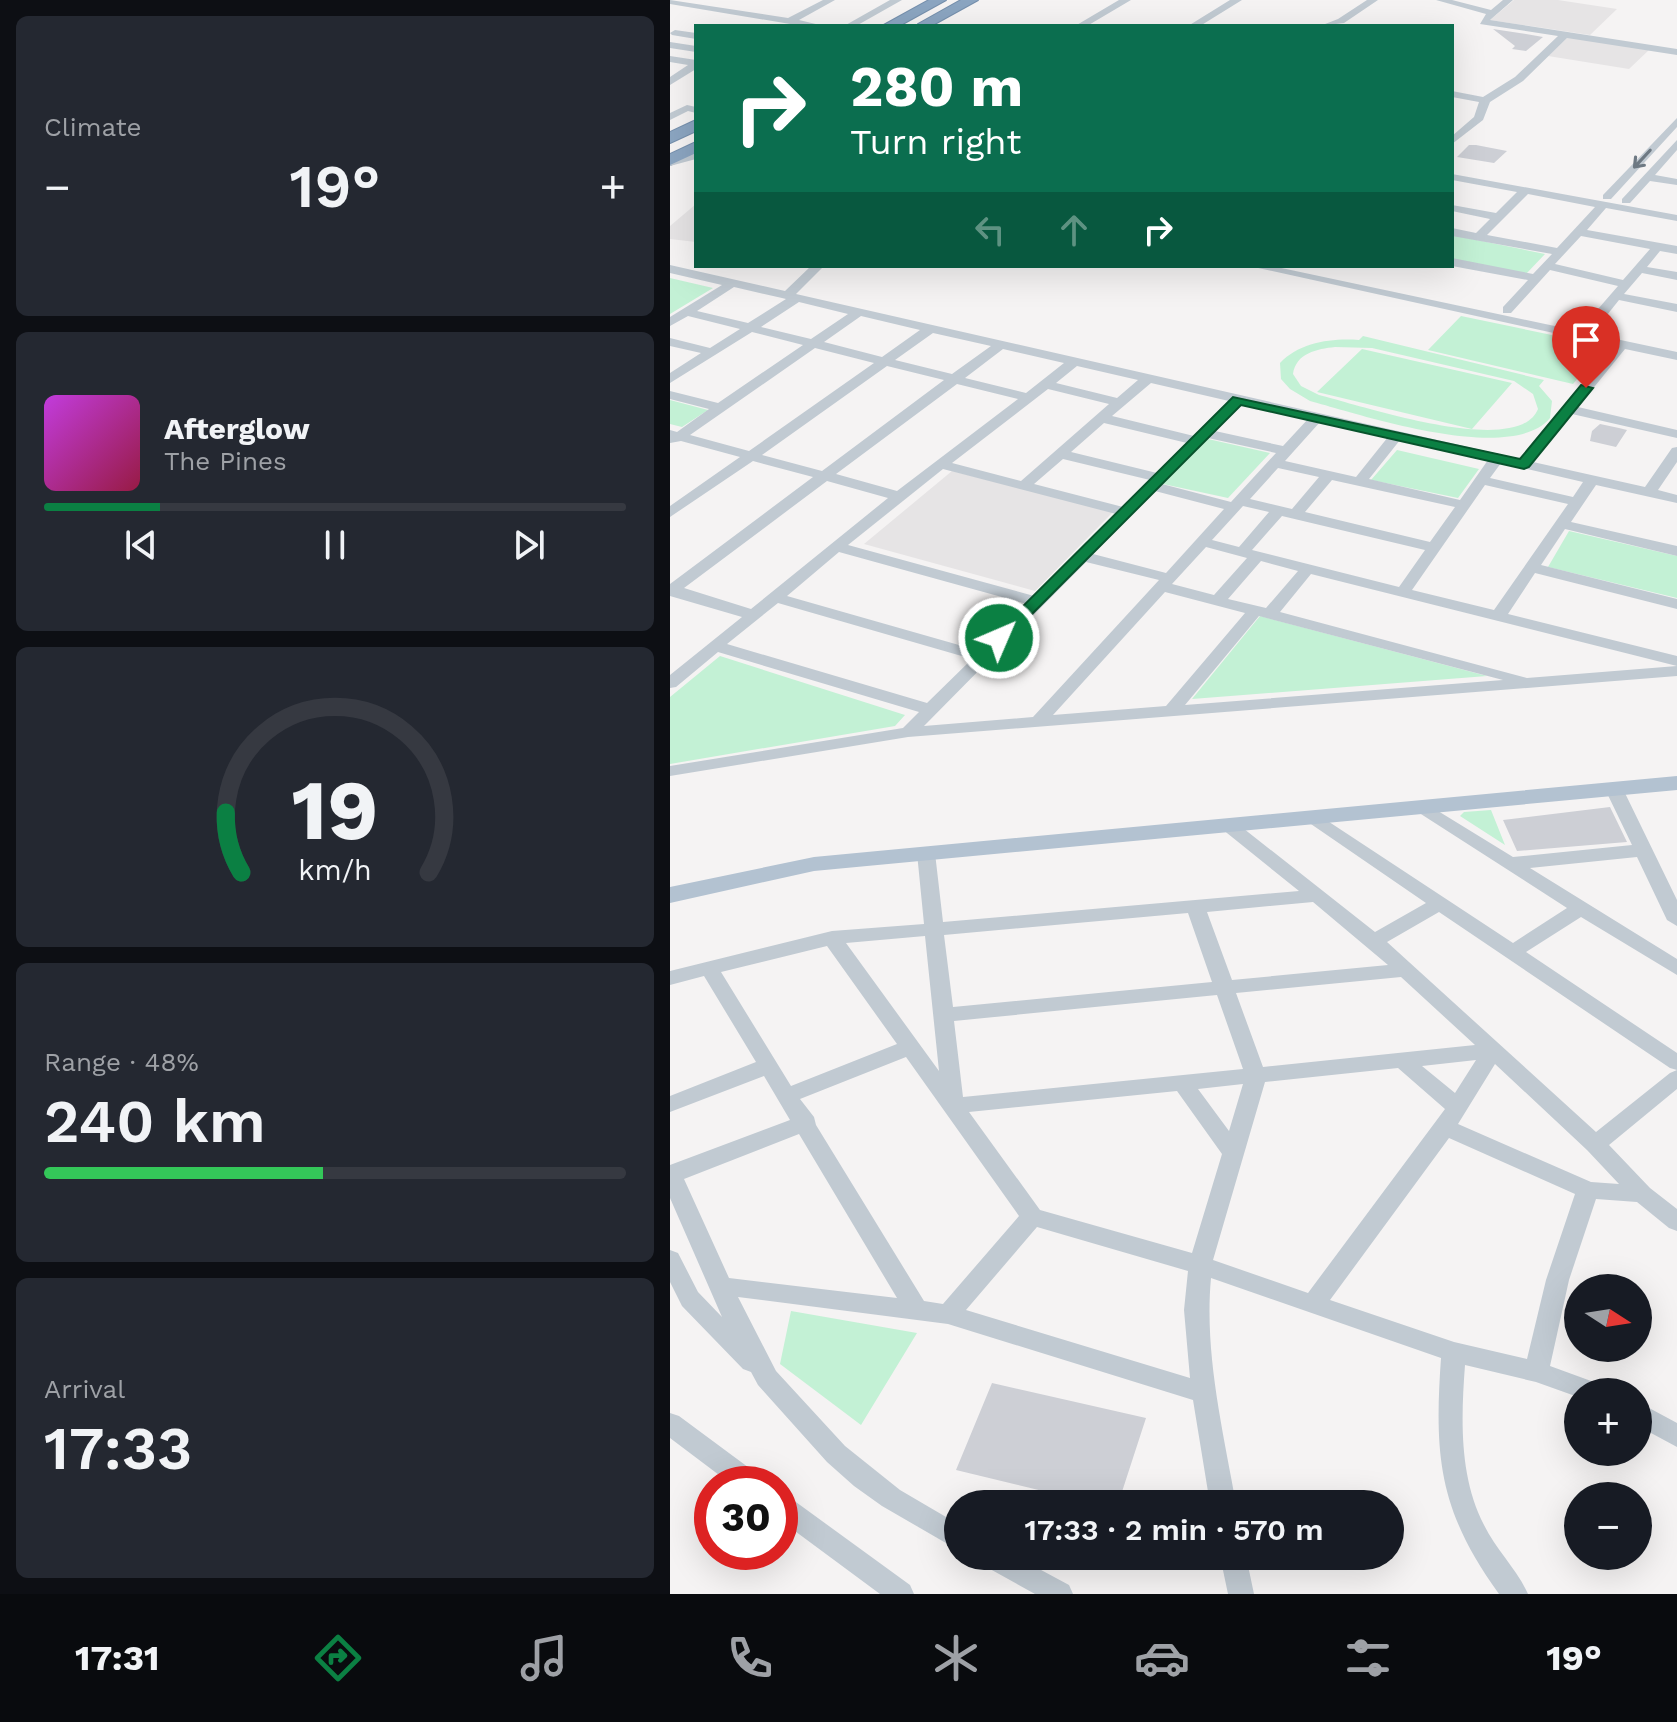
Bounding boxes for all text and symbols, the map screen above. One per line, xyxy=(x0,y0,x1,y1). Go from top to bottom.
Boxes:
text: 280 m xyxy=(850,54,1023,120)
icon: right xyxy=(718,56,822,160)
text: Climate xyxy=(44,112,142,142)
text: Turn right xyxy=(850,121,1021,163)
one-way arrow xyxy=(1634,149,1652,169)
text: 19° xyxy=(290,151,380,222)
text: − xyxy=(44,161,71,213)
text: + xyxy=(599,161,626,213)
icon: left xyxy=(968,208,1012,252)
icon: ahead xyxy=(1052,208,1096,252)
icon: right xyxy=(1136,208,1180,252)
pin xyxy=(1552,306,1620,388)
icon: arrive xyxy=(1564,318,1608,362)
text: Afterglow xyxy=(164,411,310,446)
text: The Pines xyxy=(164,446,287,476)
icon: previous xyxy=(119,523,163,567)
icon: pause xyxy=(313,523,357,567)
icon: next xyxy=(507,523,551,567)
position arrow xyxy=(957,596,1041,680)
text: 19 xyxy=(291,762,379,859)
text: km/h xyxy=(298,853,372,887)
text: Range · 48% xyxy=(44,1047,199,1077)
text: 240 km xyxy=(44,1086,266,1157)
north arrow xyxy=(1564,1274,1652,1362)
map controls xyxy=(1564,1274,1652,1570)
text: Arrival xyxy=(44,1374,125,1404)
button: + xyxy=(1564,1378,1652,1466)
text: 17:33 xyxy=(44,1413,192,1484)
speed limit sign: 30 xyxy=(694,1466,798,1570)
button: − xyxy=(1564,1482,1652,1570)
text: 17:33 · 2 min · 570 m xyxy=(1024,1512,1324,1547)
icon: directions xyxy=(310,1630,366,1686)
icon: music xyxy=(516,1630,572,1686)
icon: phone xyxy=(722,1630,778,1686)
icon: climate xyxy=(928,1630,984,1686)
icon: car xyxy=(1134,1630,1190,1686)
icon: filters xyxy=(1340,1630,1396,1686)
text: 17:31 xyxy=(75,1637,160,1679)
text: 19° xyxy=(1546,1637,1602,1679)

